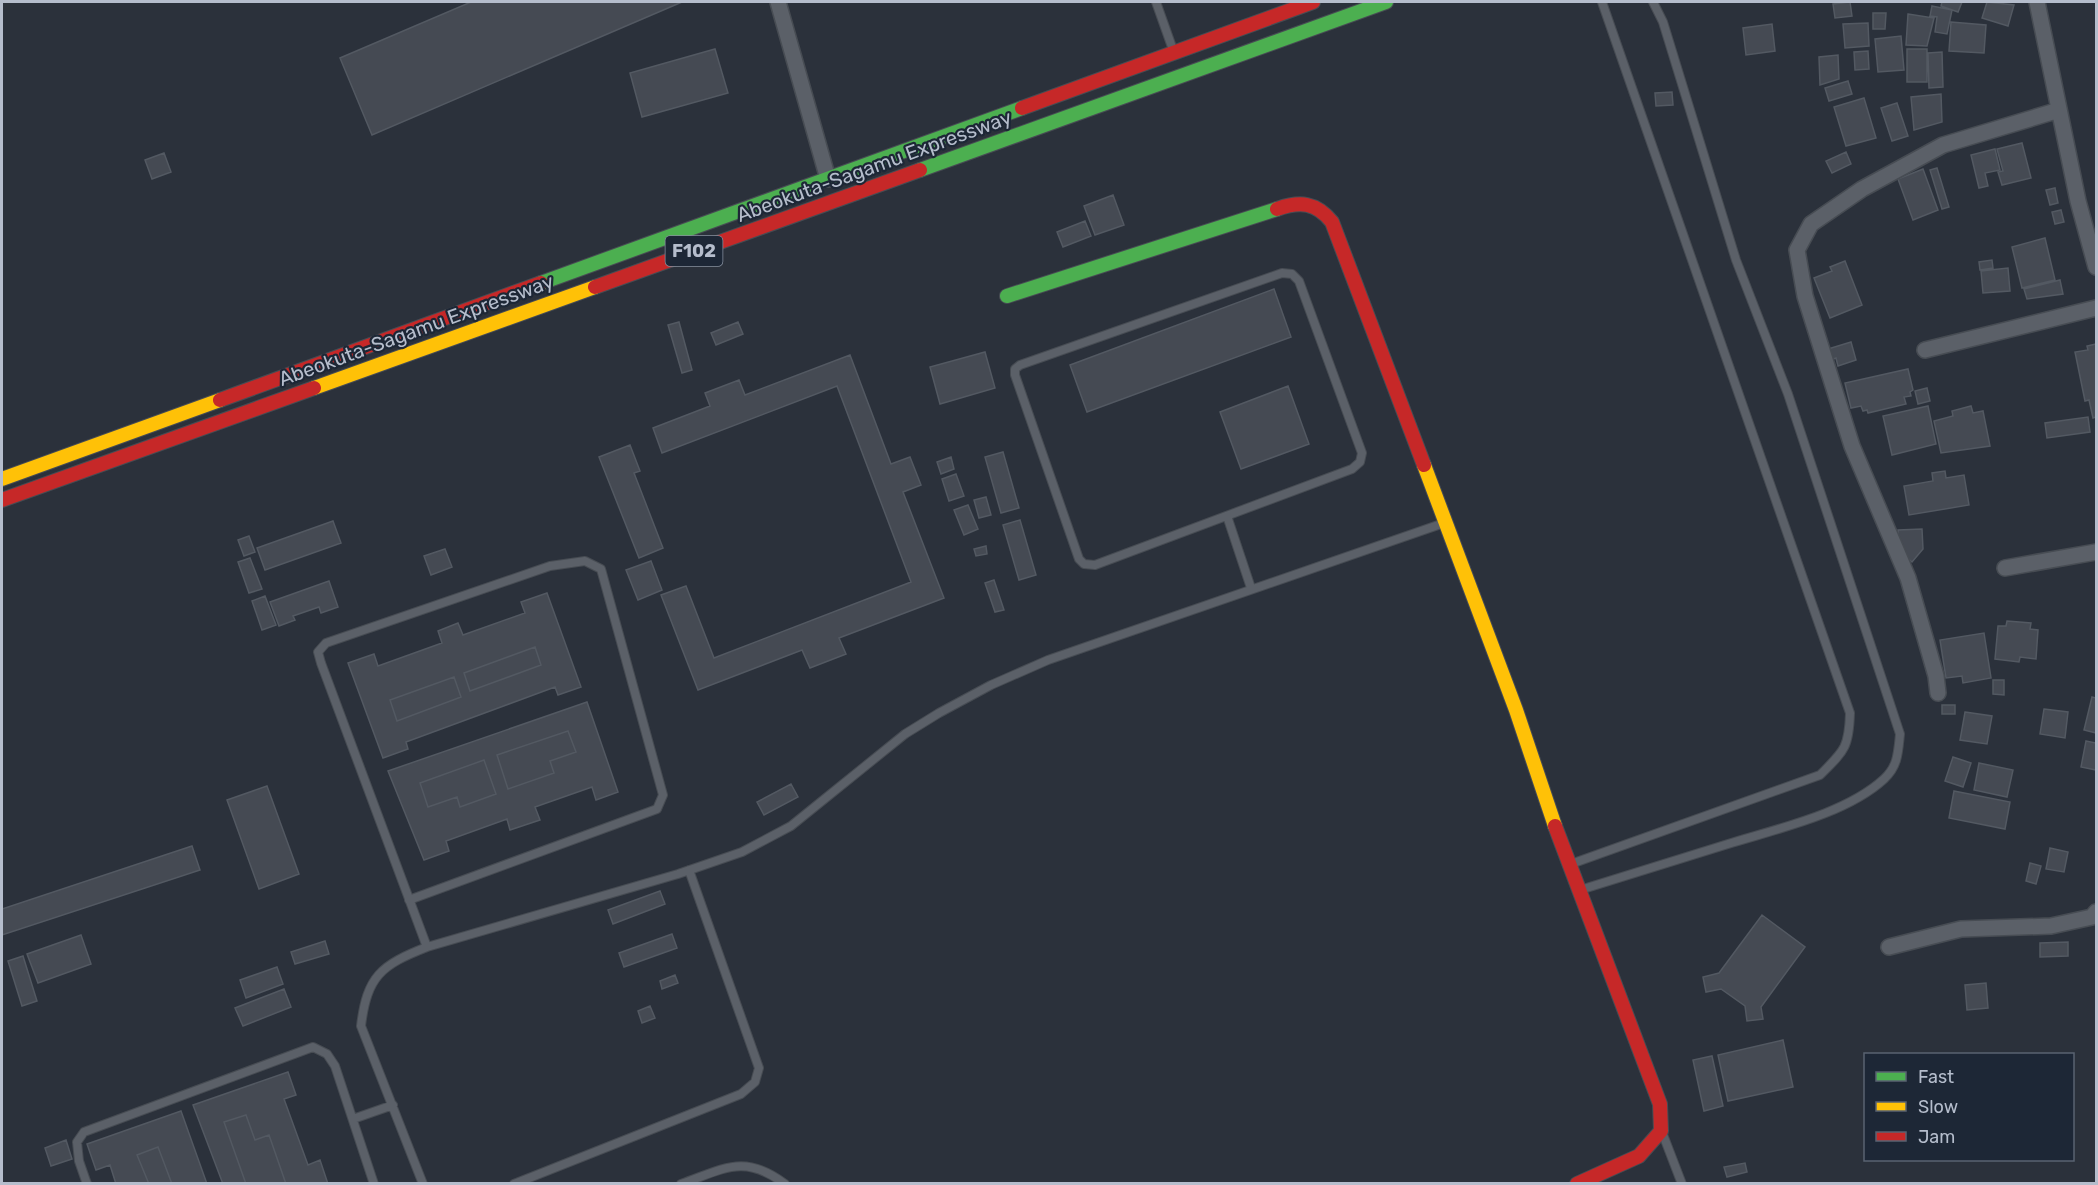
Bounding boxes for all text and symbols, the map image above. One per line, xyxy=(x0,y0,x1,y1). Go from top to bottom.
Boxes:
street label: Abeokuta-Sagamu Expressway xyxy=(733,105,1015,227)
road number: F102 xyxy=(666,236,722,266)
street label: Abeokuta-Sagamu Expressway xyxy=(275,269,557,391)
legend xyxy=(1864,1053,2074,1161)
text: Fast xyxy=(1918,1066,1954,1088)
text: Slow xyxy=(1918,1096,1958,1118)
text: Jam xyxy=(1918,1126,1955,1148)

